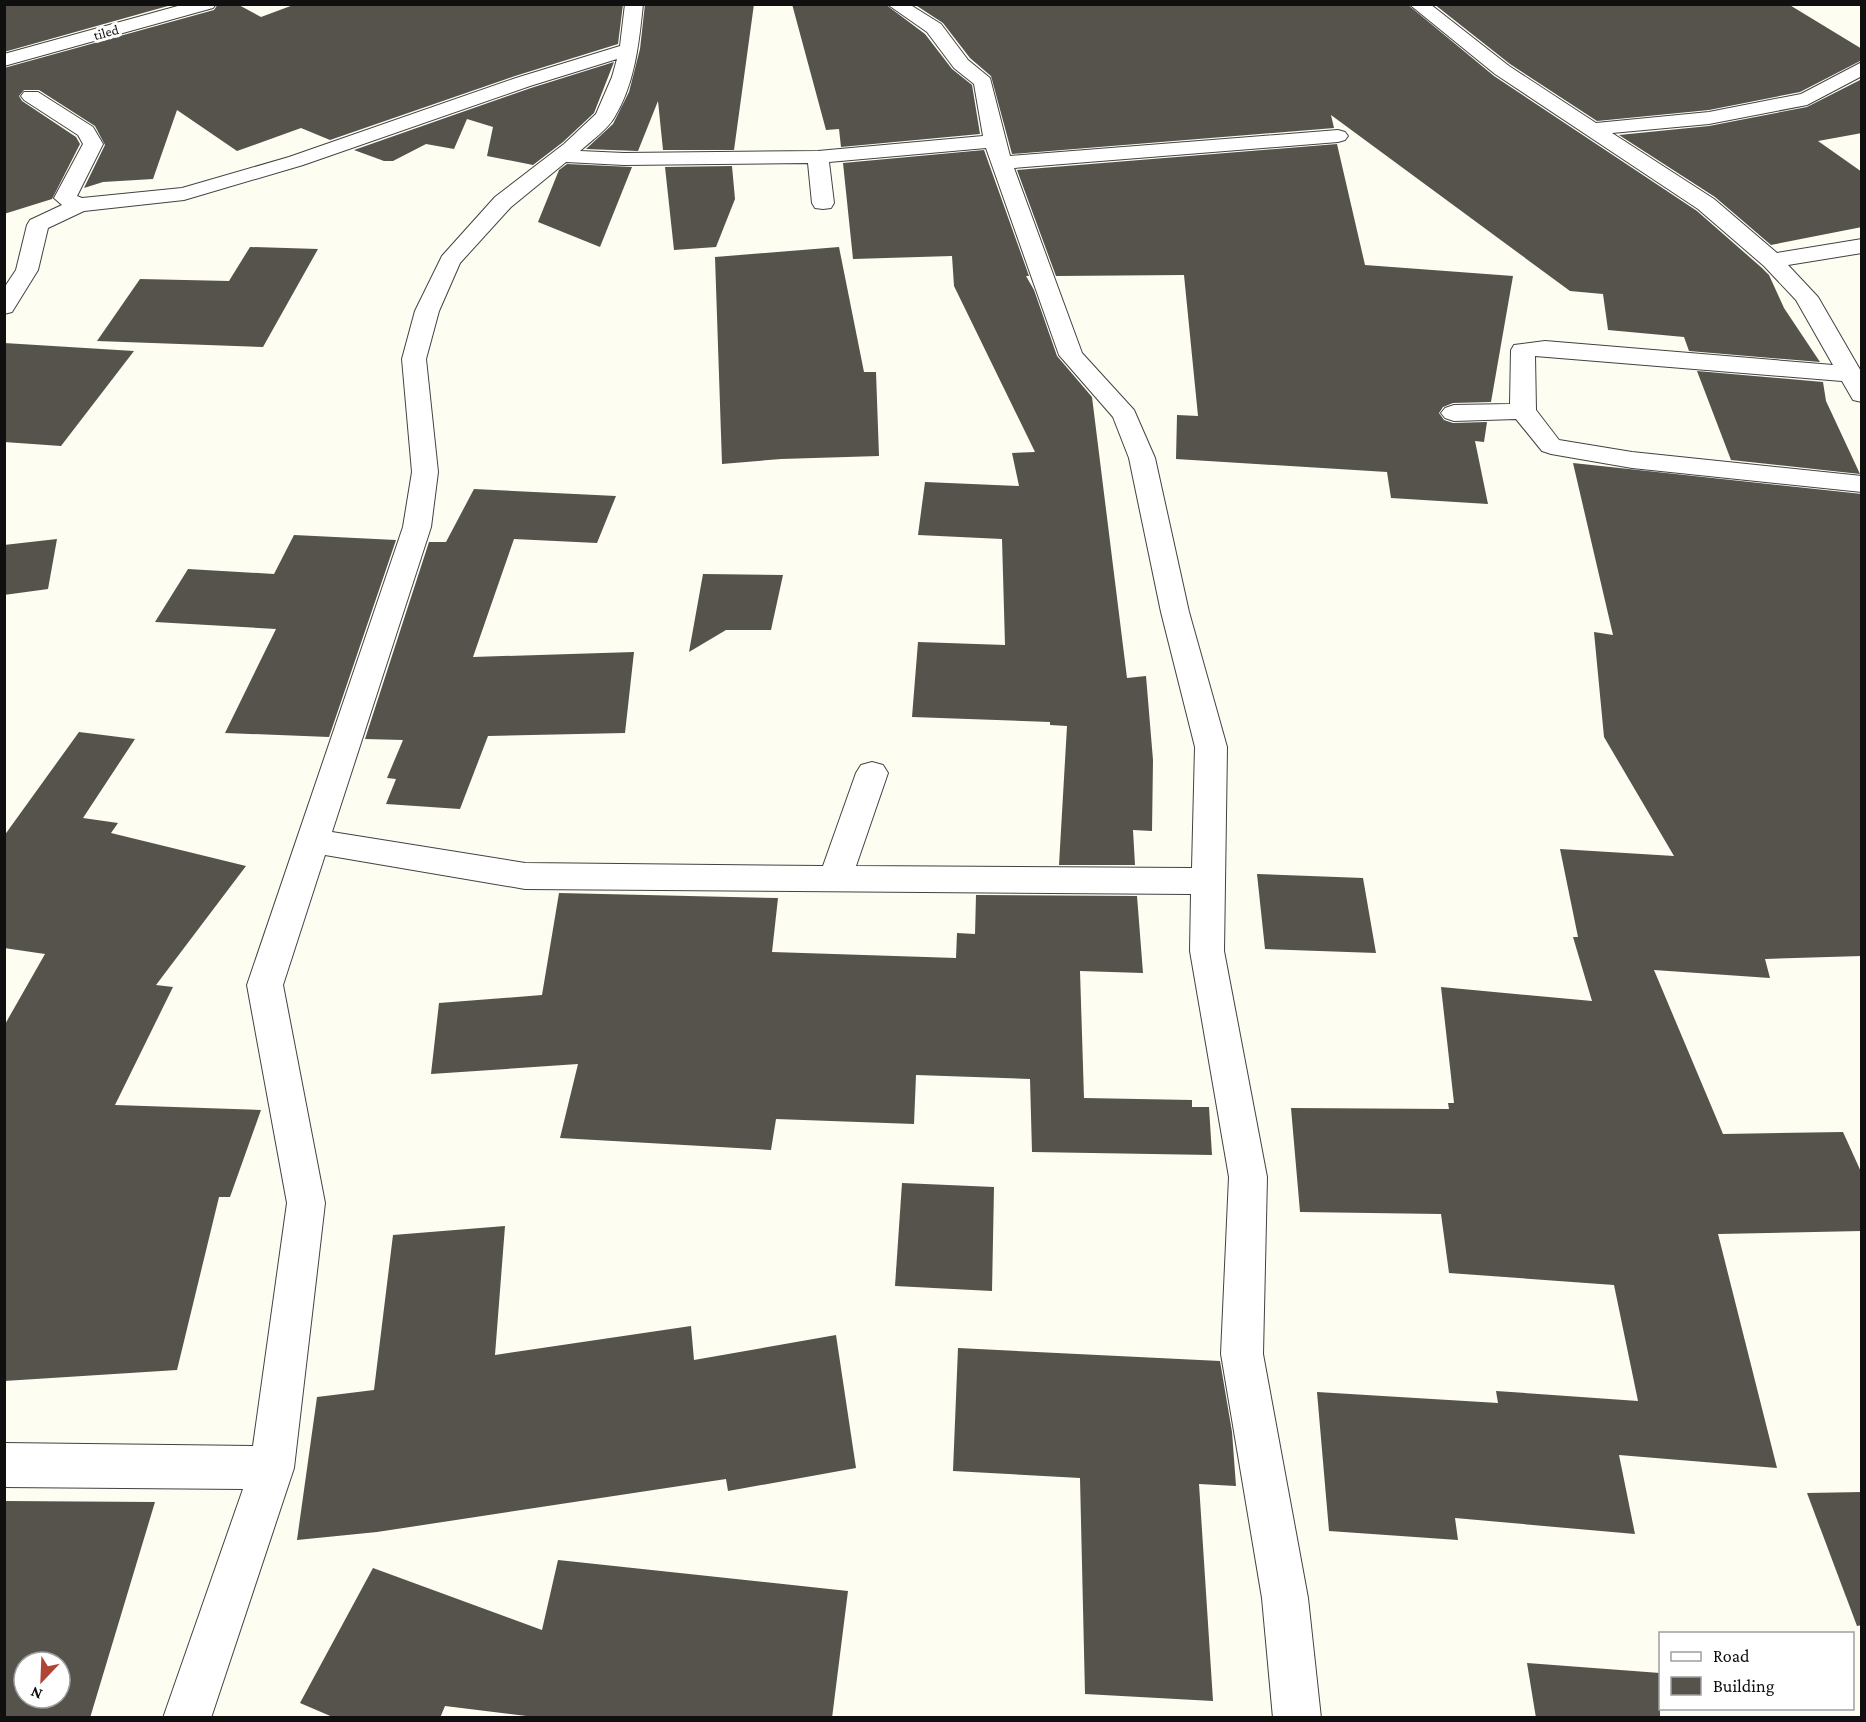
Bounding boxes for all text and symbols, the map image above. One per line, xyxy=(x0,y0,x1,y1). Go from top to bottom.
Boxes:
street label: tiled xyxy=(92,21,121,43)
legend xyxy=(1659,1632,1854,1710)
text: Road xyxy=(1713,1646,1750,1666)
north arrow xyxy=(12,1650,72,1710)
text: Building xyxy=(1713,1676,1775,1696)
text: N xyxy=(28,1683,45,1703)

